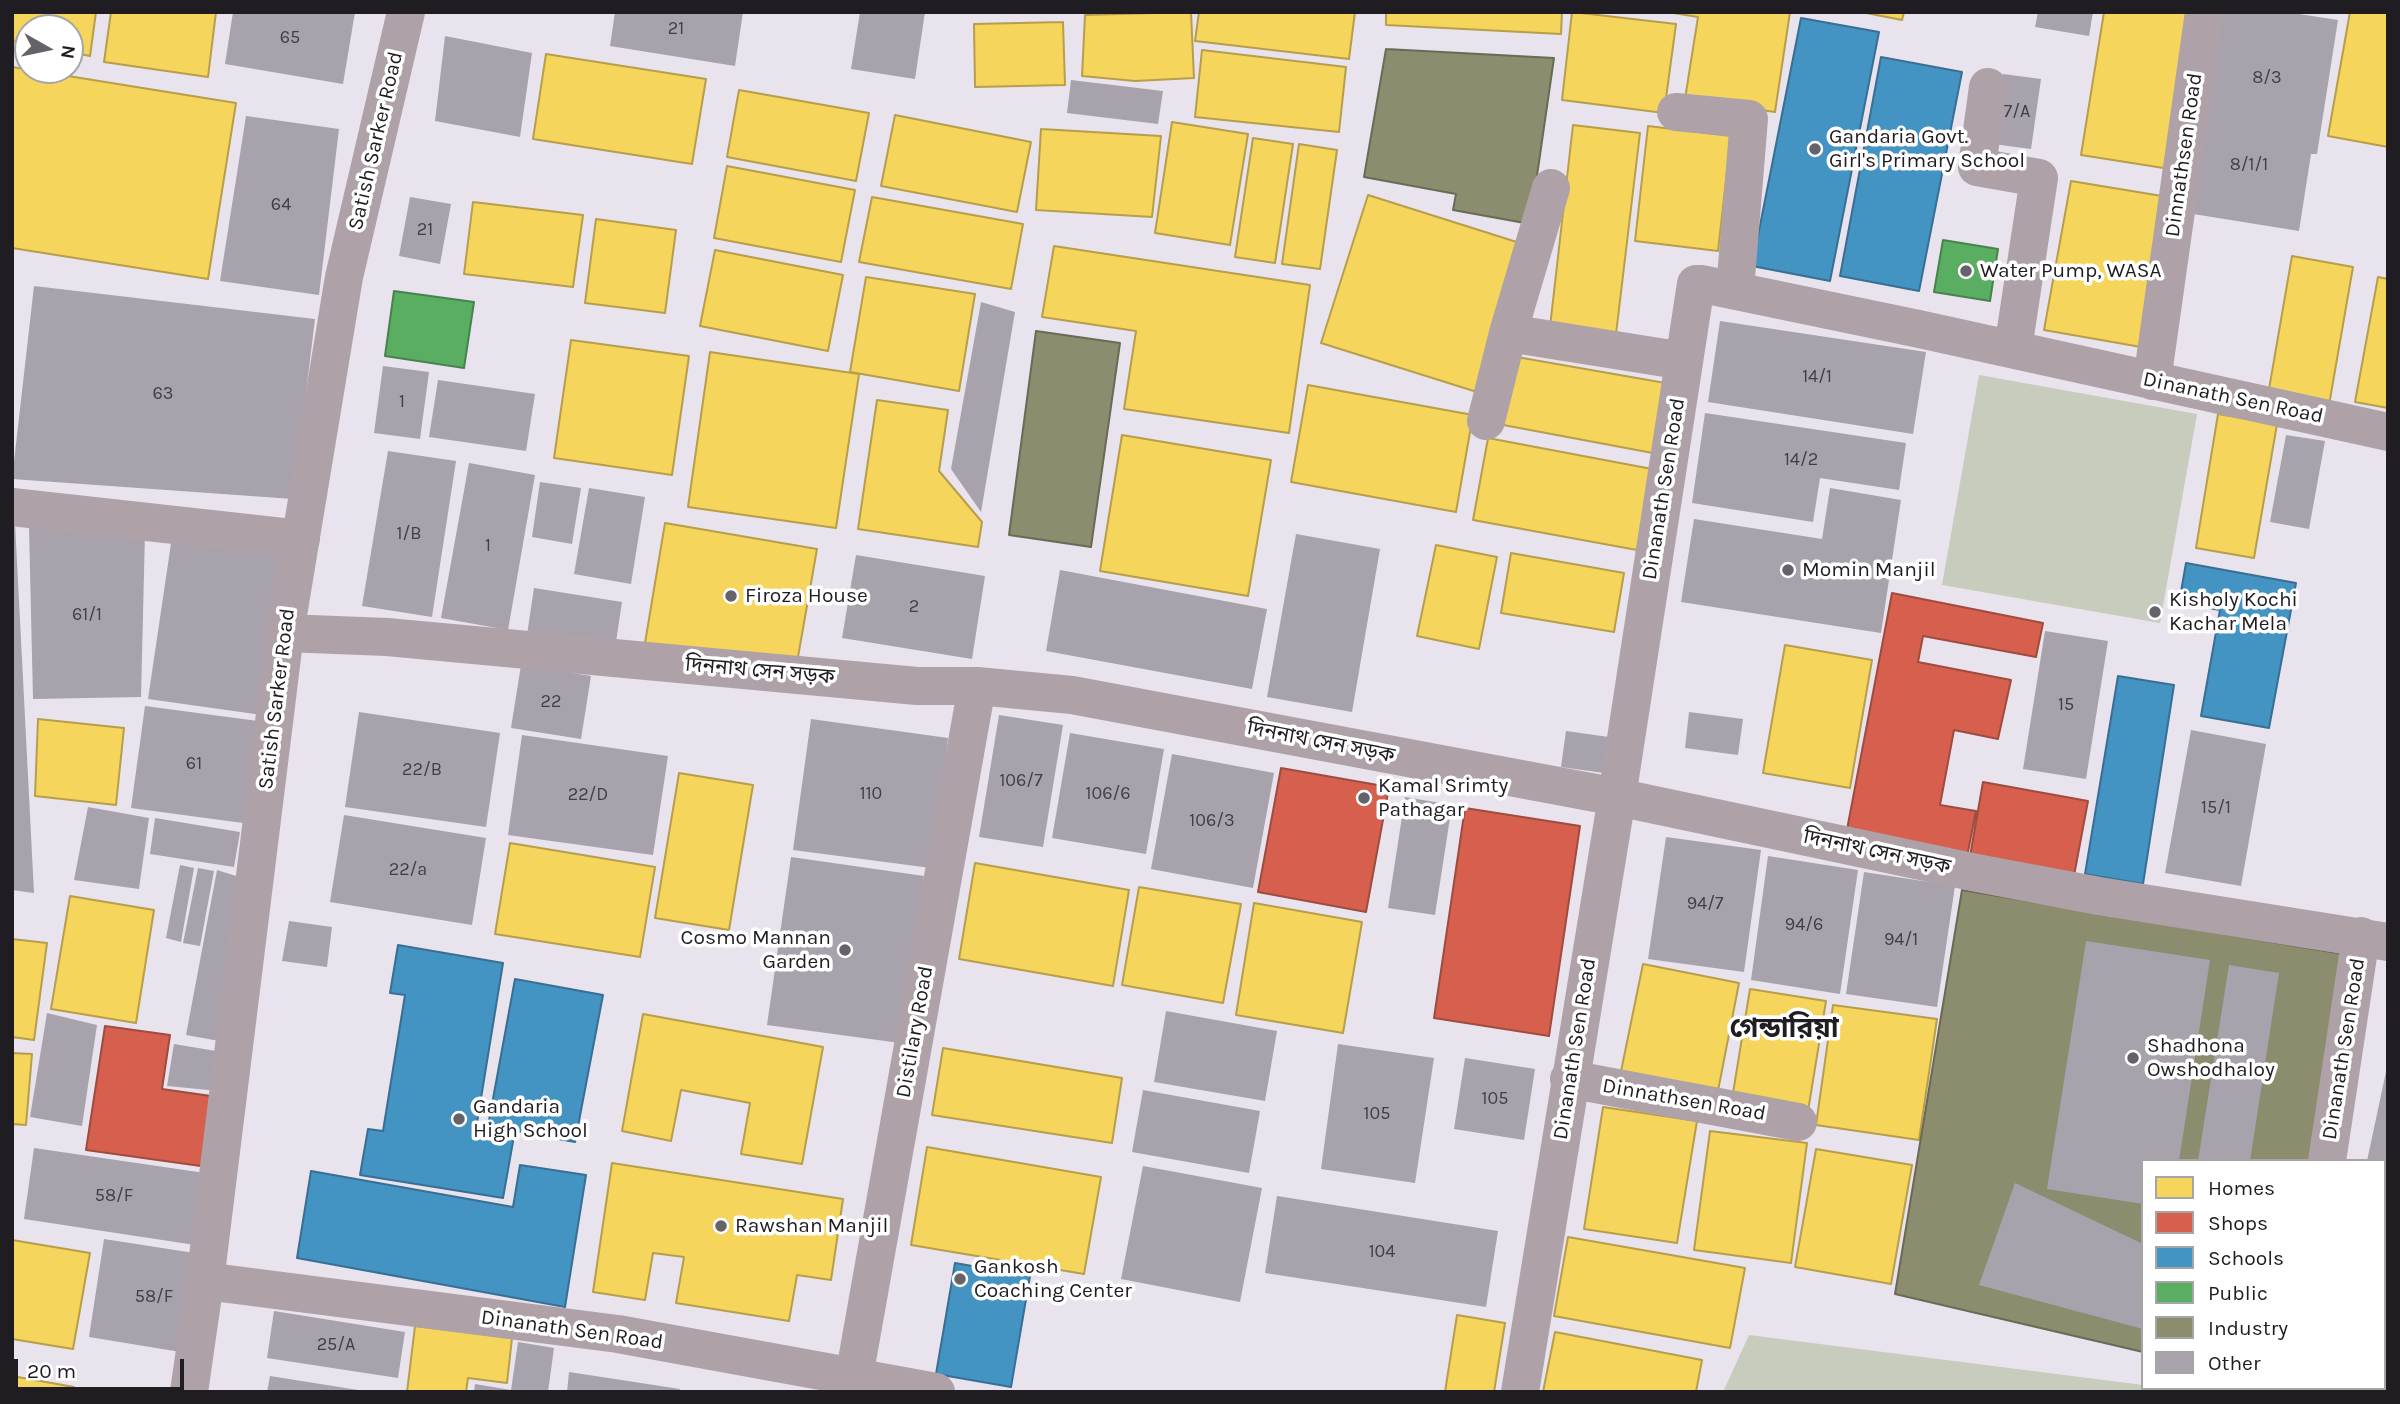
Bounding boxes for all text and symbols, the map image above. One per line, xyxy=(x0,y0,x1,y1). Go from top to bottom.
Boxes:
north arrow xyxy=(14,14,84,84)
house number: 21 xyxy=(668,18,684,40)
house number: 65 xyxy=(280,27,300,49)
text: N xyxy=(56,44,80,60)
street label: Satish Sarker Road xyxy=(343,49,409,233)
house number: 8/3 xyxy=(2252,67,2282,89)
street label: Dinnathsen Road xyxy=(2160,71,2208,239)
house number: 7/A xyxy=(2004,101,2030,123)
place label: Gandaria Govt. Girl's Primary School xyxy=(1829,124,2025,174)
marker: Gandaria Govt. Girl's Primary School xyxy=(1807,141,1823,157)
house number: 8/1/1 xyxy=(2230,154,2268,176)
house number: 64 xyxy=(271,194,291,216)
house number: 21 xyxy=(417,219,433,241)
place label: Water Pump, WASA xyxy=(1980,258,2161,284)
marker: Water Pump, WASA xyxy=(1958,263,1974,279)
house number: 14/1 xyxy=(1802,366,1832,388)
street label: Dinanath Sen Road xyxy=(2141,367,2325,429)
house number: 63 xyxy=(153,383,173,405)
house number: 1 xyxy=(399,391,405,413)
street label: Dinanath Sen Road xyxy=(1637,396,1691,582)
house number: 14/2 xyxy=(1784,449,1818,471)
house number: 1/B xyxy=(397,523,421,545)
house number: 1 xyxy=(485,535,491,557)
place label: Momin Manjil xyxy=(1802,557,1936,583)
marker: Momin Manjil xyxy=(1780,562,1796,578)
place label: Firoza House xyxy=(745,583,868,609)
place label: Kisholy Kochi Kachar Mela xyxy=(2169,587,2298,637)
marker: Firoza House xyxy=(723,588,739,604)
house number: 2 xyxy=(909,596,919,618)
house number: 61/1 xyxy=(72,604,102,626)
marker: Kisholy Kochi Kachar Mela xyxy=(2147,604,2163,620)
street label: Satish Sarker Road xyxy=(253,607,301,791)
street label: দিননাথ সেন সড়ক xyxy=(684,652,836,690)
house number: 22 xyxy=(541,691,561,713)
house number: 15 xyxy=(2058,694,2074,716)
street label: দিননাথ সেন সড়ক xyxy=(1245,715,1397,769)
house number: 61 xyxy=(186,753,202,775)
house number: 22/B xyxy=(402,759,442,781)
house number: 106/7 xyxy=(999,770,1043,792)
place label: Kamal Srimty Pathagar xyxy=(1378,773,1508,823)
house number: 110 xyxy=(860,783,882,805)
house number: 106/6 xyxy=(1085,783,1131,805)
house number: 22/D xyxy=(568,784,608,806)
marker: Kamal Srimty Pathagar xyxy=(1356,790,1372,806)
house number: 15/1 xyxy=(2201,797,2231,819)
house number: 106/3 xyxy=(1189,810,1235,832)
street label: দিননাথ সেন সড়ক xyxy=(1801,824,1953,880)
house number: 22/a xyxy=(389,859,427,881)
house number: 94/7 xyxy=(1687,893,1723,915)
house number: 94/6 xyxy=(1785,914,1823,936)
place label: Cosmo Mannan Garden xyxy=(681,925,831,975)
house number: 94/1 xyxy=(1884,929,1918,951)
marker: Cosmo Mannan Garden xyxy=(837,942,853,958)
street label: Dinanath Sen Road xyxy=(1548,956,1602,1142)
street label: Dinanath Sen Road xyxy=(2317,956,2371,1142)
street label: Distilary Road xyxy=(891,964,939,1100)
district label: গেন্ডারিয়া xyxy=(1729,1012,1839,1046)
place label: Shadhona Owshodhaloy xyxy=(2147,1033,2275,1083)
marker: Shadhona Owshodhaloy xyxy=(2125,1050,2141,1066)
street label: Dinnathsen Road xyxy=(1600,1073,1768,1127)
house number: 105 xyxy=(1482,1088,1508,1110)
place label: Gandaria High School xyxy=(473,1094,588,1144)
house number: 105 xyxy=(1364,1103,1390,1125)
marker: Gandaria High School xyxy=(451,1111,467,1127)
legend xyxy=(2141,1159,2386,1390)
text: Homes xyxy=(2208,1176,2275,1200)
house number: 58/F xyxy=(95,1185,133,1207)
text: Shops xyxy=(2208,1211,2268,1235)
place label: Rawshan Manjil xyxy=(735,1213,888,1239)
marker: Rawshan Manjil xyxy=(713,1218,729,1234)
house number: 104 xyxy=(1369,1241,1395,1263)
text: Schools xyxy=(2208,1246,2284,1270)
place label: Gankosh Coaching Center xyxy=(974,1254,1132,1304)
marker: Gankosh Coaching Center xyxy=(952,1271,968,1287)
text: Public xyxy=(2208,1281,2268,1305)
house number: 58/F xyxy=(135,1286,173,1308)
street label: Dinanath Sen Road xyxy=(479,1305,665,1355)
text: Industry xyxy=(2208,1316,2288,1340)
house number: 25/A xyxy=(317,1334,355,1356)
scale bar xyxy=(18,1344,187,1388)
text: Other xyxy=(2208,1351,2261,1375)
text: 20 m xyxy=(27,1359,76,1383)

